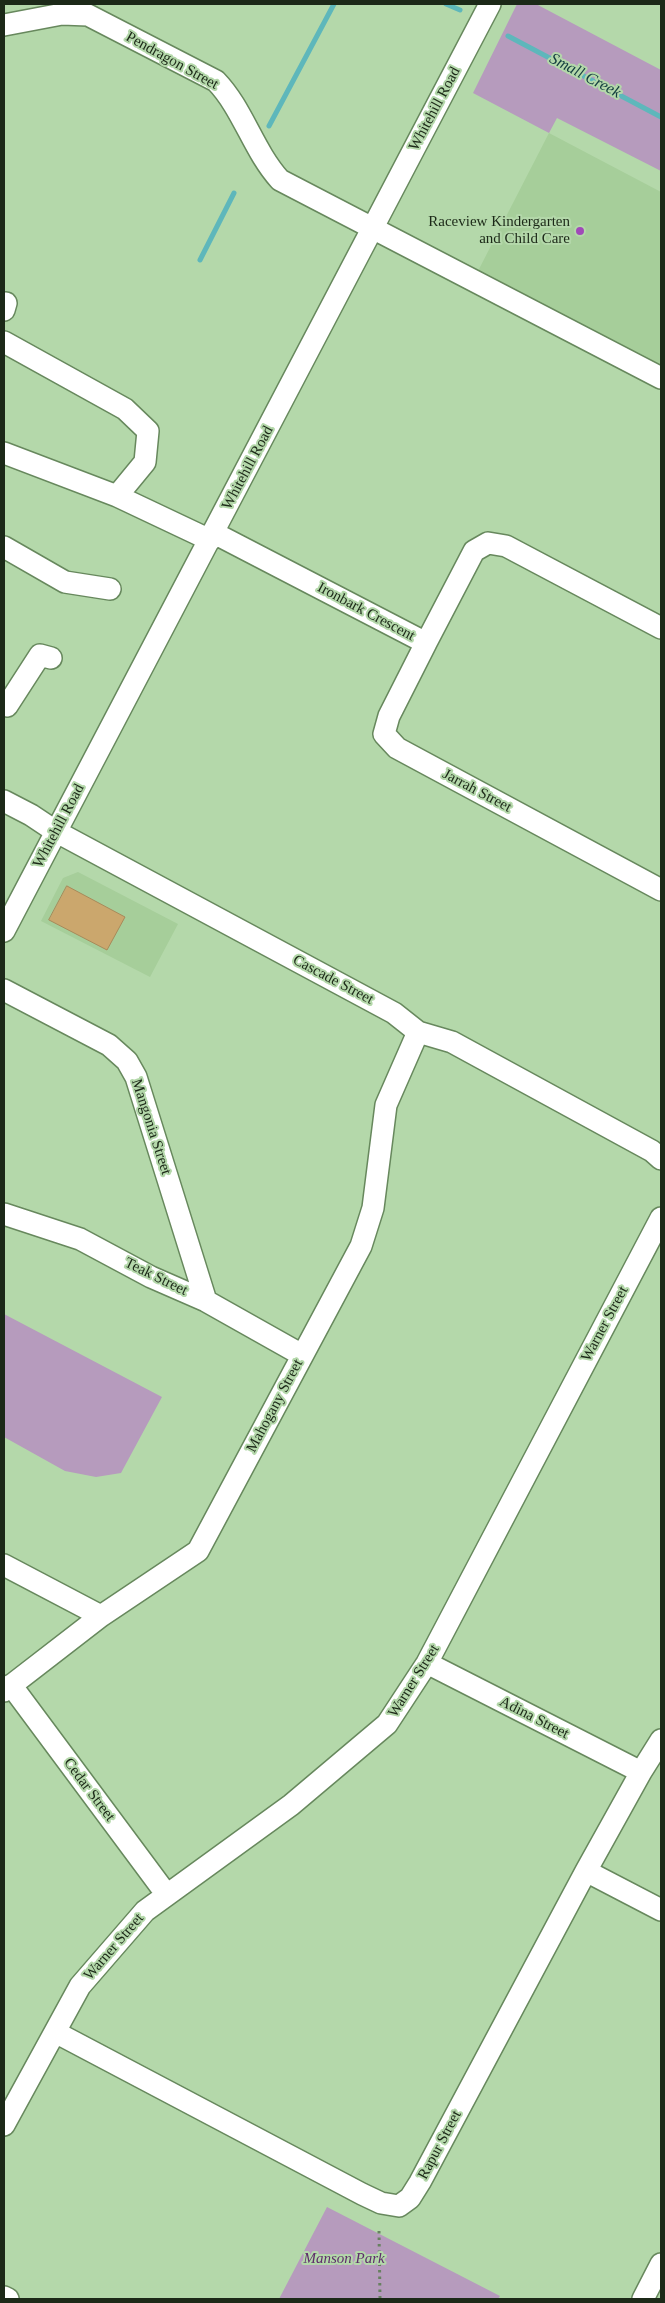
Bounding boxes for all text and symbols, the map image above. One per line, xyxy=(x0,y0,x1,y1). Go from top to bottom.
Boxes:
street label: Pendragon Street xyxy=(123,28,221,94)
water label: Small Creek xyxy=(546,49,624,103)
street label: Whitehill Road xyxy=(405,64,465,154)
place label: Raceview Kindergarten and Child Care xyxy=(428,213,570,248)
marker: Raceview Kindergarten and Child Care xyxy=(574,225,586,237)
street label: Whitehill Road xyxy=(218,423,278,513)
street label: Ironbark Crescent xyxy=(314,579,418,645)
street label: Jarrah Street xyxy=(439,765,515,817)
street label: Whitehill Road xyxy=(29,781,89,871)
street label: Cascade Street xyxy=(290,951,376,1009)
street label: Mangonia Street xyxy=(127,1077,175,1177)
street label: Teak Street xyxy=(122,1254,190,1300)
street label: Warner Street xyxy=(578,1283,632,1365)
street label: Mahogany Street xyxy=(243,1356,307,1456)
street label: Warner Street xyxy=(385,1641,443,1721)
street label: Adina Street xyxy=(496,1693,572,1743)
street label: Cedar Street xyxy=(59,1755,119,1825)
street label: Warner Street xyxy=(80,1910,148,1984)
street label: Rapur Street xyxy=(414,2107,466,2183)
park label: Manson Park xyxy=(303,2250,385,2268)

